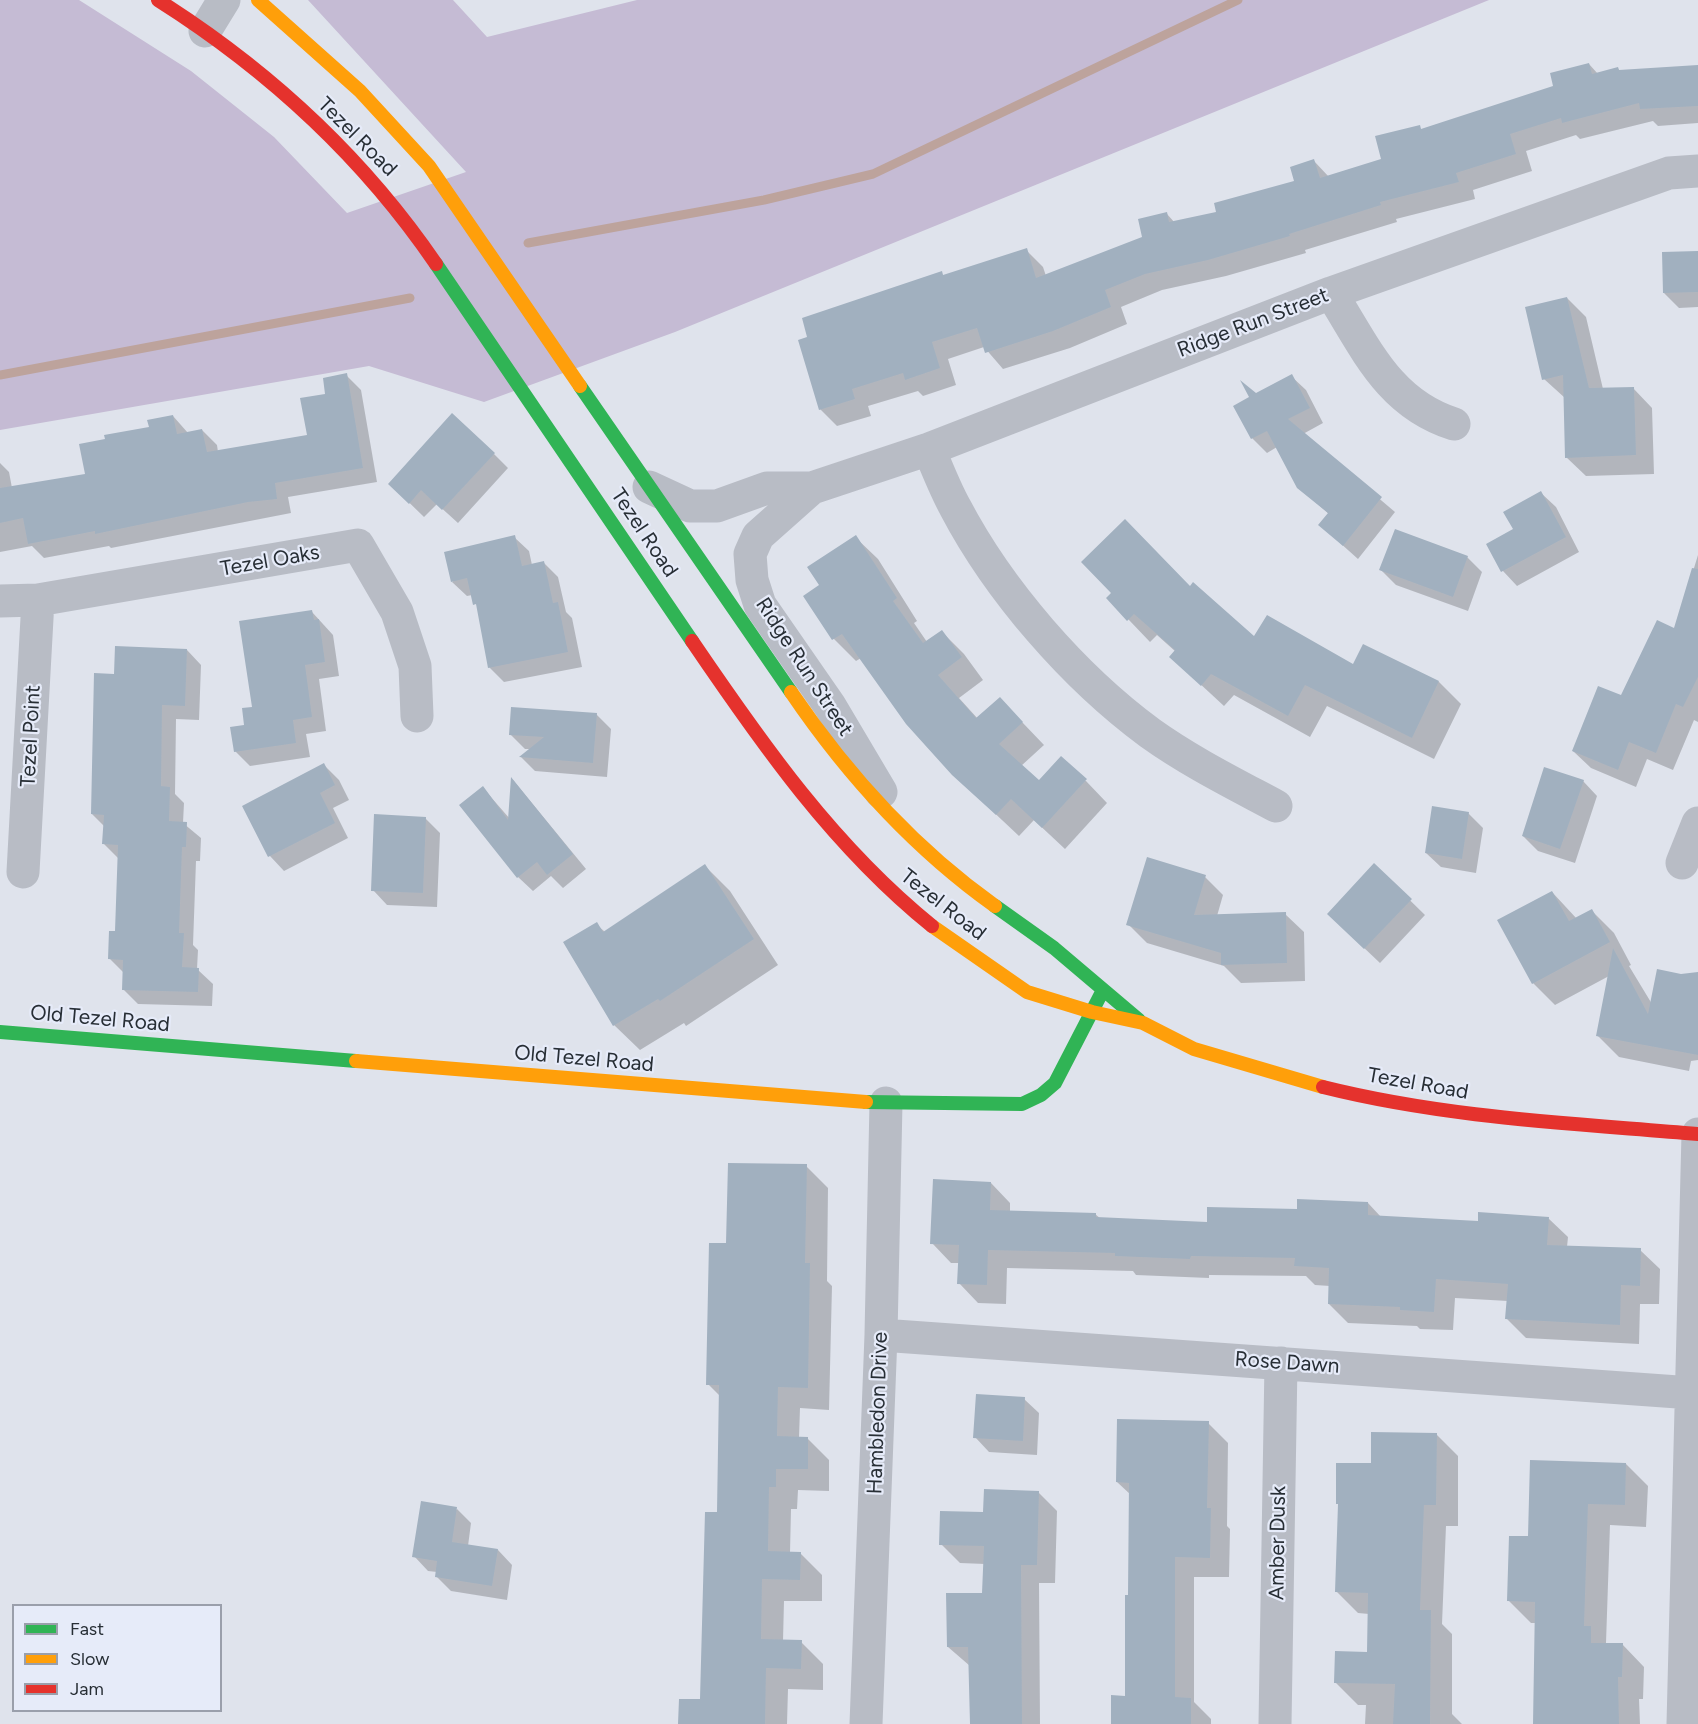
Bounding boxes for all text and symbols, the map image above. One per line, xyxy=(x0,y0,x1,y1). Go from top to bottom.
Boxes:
street label: Tezel Road xyxy=(312,92,402,182)
street label: Ridge Run Street xyxy=(1174,283,1332,363)
street label: Tezel Road xyxy=(605,484,683,582)
street label: Tezel Oaks xyxy=(218,540,322,582)
street label: Ridge Run Street xyxy=(750,593,858,741)
street label: Tezel Point xyxy=(16,684,46,788)
street label: Tezel Road xyxy=(895,864,991,946)
street label: Old Tezel Road xyxy=(29,1000,171,1038)
street label: Old Tezel Road xyxy=(513,1040,655,1078)
street label: Tezel Road xyxy=(1366,1063,1470,1105)
street label: Hambledon Drive xyxy=(863,1331,893,1495)
street label: Rose Dawn xyxy=(1234,1347,1340,1379)
street label: Amber Dusk xyxy=(1264,1486,1292,1600)
legend xyxy=(12,1604,222,1712)
text: Fast xyxy=(70,1618,104,1640)
text: Slow xyxy=(70,1648,109,1670)
text: Jam xyxy=(70,1678,104,1700)

